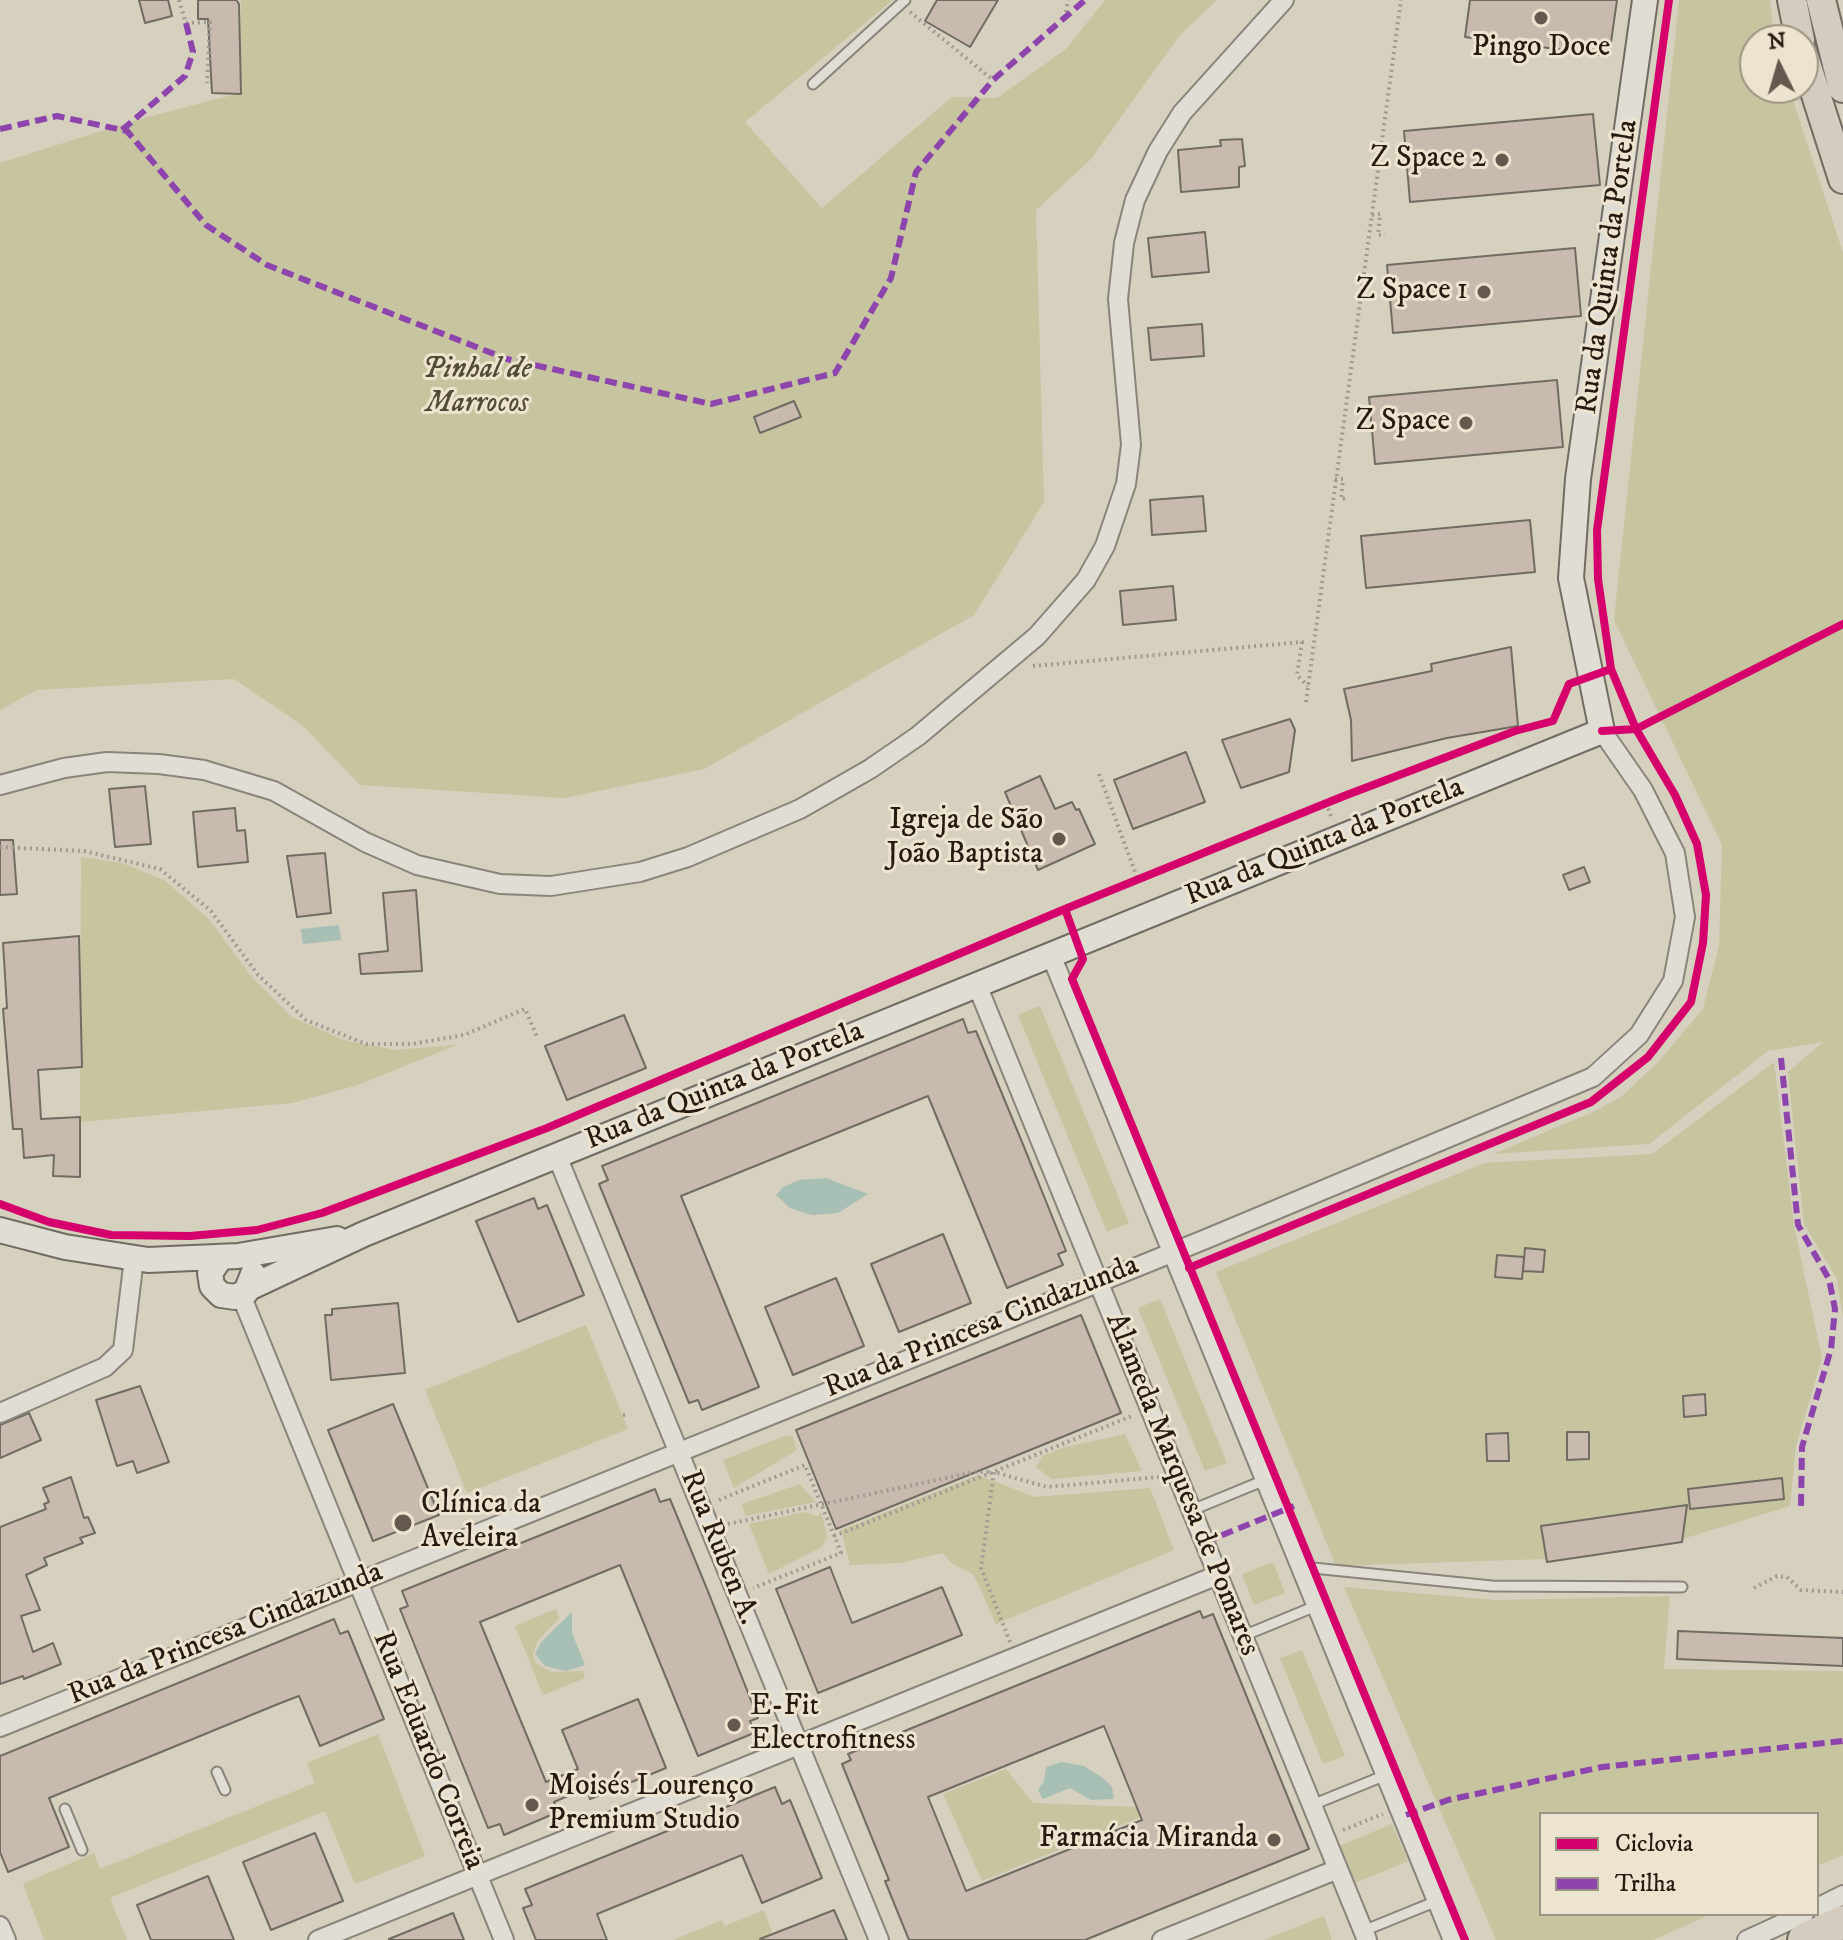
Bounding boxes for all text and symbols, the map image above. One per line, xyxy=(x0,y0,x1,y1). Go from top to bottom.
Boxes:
marker: Pingo Doce xyxy=(1532,9,1550,27)
north arrow xyxy=(1739,24,1819,104)
text: N xyxy=(1767,27,1787,56)
place label: Pingo Doce xyxy=(1472,31,1610,67)
street label: Rua da Quinta da Portela xyxy=(1571,117,1647,417)
place label: Z Space 2 xyxy=(1370,142,1486,178)
marker: Z Space 2 xyxy=(1493,151,1511,169)
place label: Z Space 1 xyxy=(1356,274,1468,310)
marker: Z Space 1 xyxy=(1475,283,1493,301)
park label: Pinhal de Marrocos xyxy=(422,353,532,424)
place label: Z Space xyxy=(1355,405,1450,441)
marker: Z Space xyxy=(1457,414,1475,432)
street label: Rua da Quinta da Portela xyxy=(1181,771,1469,915)
place label: Igreja de São João Baptista xyxy=(887,804,1043,874)
marker: Igreja de São João Baptista xyxy=(1050,830,1068,848)
street label: Rua da Quinta da Portela xyxy=(581,1015,869,1159)
street label: Rua da Princesa Cindazunda xyxy=(820,1248,1144,1408)
street label: Alameda Marquesa de Pomares xyxy=(1096,1308,1266,1662)
street label: Rua Ruben A. xyxy=(671,1465,765,1631)
place label: Clínica da Aveleira xyxy=(421,1488,541,1558)
marker: Clínica da Aveleira xyxy=(392,1512,414,1534)
street label: Rua da Princesa Cindazunda xyxy=(64,1555,388,1715)
street label: Rua Eduardo Correia xyxy=(363,1627,491,1875)
place label: E-Fit Electrofitness xyxy=(750,1690,915,1760)
marker: E-Fit Electrofitness xyxy=(725,1716,743,1734)
place label: Moisés Lourenço Premium Studio xyxy=(548,1770,754,1840)
marker: Moisés Lourenço Premium Studio xyxy=(523,1796,541,1814)
legend xyxy=(1539,1812,1819,1916)
place label: Farmácia Miranda xyxy=(1039,1822,1258,1858)
text: Ciclovia xyxy=(1615,1829,1693,1859)
marker: Farmácia Miranda xyxy=(1265,1831,1283,1849)
text: Trilha xyxy=(1615,1869,1676,1899)

